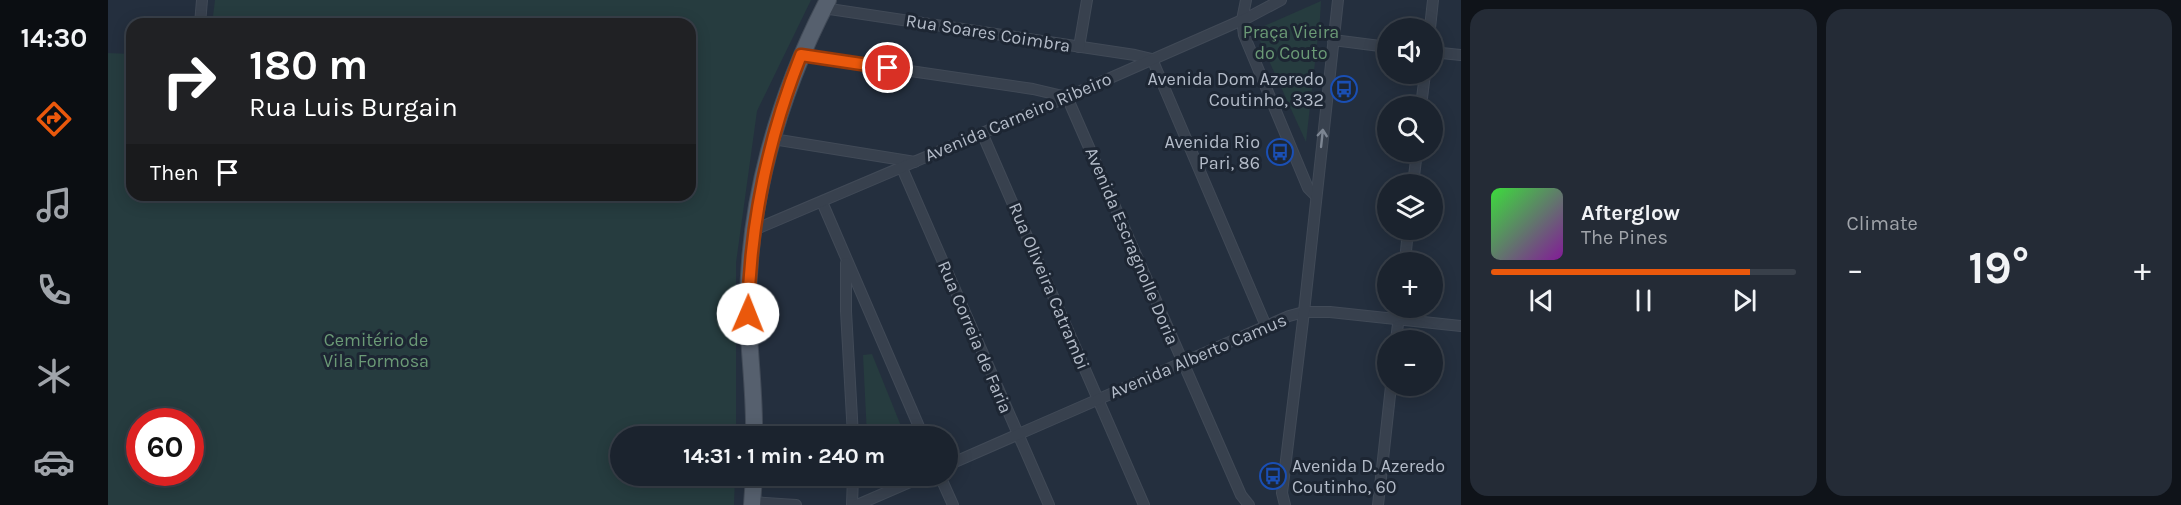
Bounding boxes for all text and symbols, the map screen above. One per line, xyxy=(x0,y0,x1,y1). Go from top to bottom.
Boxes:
street label: Rua Soares Coimbra xyxy=(904,9,1072,57)
map controls xyxy=(1377,18,1443,396)
button: sound xyxy=(1377,18,1443,84)
park label: Praça Vieira do Couto xyxy=(1243,21,1339,64)
text: 14:30 xyxy=(21,22,87,54)
text: 180 m xyxy=(249,40,368,90)
icon: right xyxy=(150,42,228,120)
pin xyxy=(862,42,913,93)
icon: arrive xyxy=(871,51,904,84)
street label: Avenida Carneiro Ribeiro xyxy=(921,68,1115,166)
place label: Avenida Dom Azeredo Coutinho, 332 xyxy=(1147,68,1324,111)
bus stop icon: Avenida Dom Azeredo Coutinho, 332 xyxy=(1329,74,1359,104)
text: Rua Luis Burgain xyxy=(249,91,458,123)
button: search xyxy=(1377,96,1443,162)
icon: directions xyxy=(33,98,75,140)
one-way arrow xyxy=(1317,128,1328,148)
place label: Avenida Rio Pari, 86 xyxy=(1164,131,1260,174)
bus stop icon: Avenida Rio Pari, 86 xyxy=(1265,137,1295,167)
street label: Avenida Escragnolle Doria xyxy=(1080,144,1184,348)
icon: arrive xyxy=(211,156,244,189)
text: Then xyxy=(150,160,199,186)
button: layers xyxy=(1377,174,1443,240)
icon: music xyxy=(33,184,75,226)
street label: Rua Oliveira Catrambi xyxy=(1004,199,1094,373)
text: Afterglow xyxy=(1581,200,1680,226)
text: Climate xyxy=(1847,212,1918,235)
text: The Pines xyxy=(1581,226,1668,249)
text: 19° xyxy=(1968,242,2029,294)
text: − xyxy=(1847,250,1864,288)
text: + xyxy=(2134,250,2151,288)
button: + xyxy=(1377,252,1443,318)
street label: Rua Correia de Faria xyxy=(933,257,1017,417)
icon: phone xyxy=(33,269,75,311)
position arrow xyxy=(716,282,780,346)
icon: previous xyxy=(1525,284,1558,317)
icon: pause xyxy=(1627,284,1660,317)
icon: next xyxy=(1728,284,1761,317)
street label: Avenida Alberto Camus xyxy=(1106,309,1290,403)
park label: Cemitério de Vila Formosa xyxy=(323,329,429,372)
button: − xyxy=(1377,330,1443,396)
icon: climate xyxy=(33,355,75,397)
speed limit sign: 60 xyxy=(126,408,204,486)
icon: car xyxy=(33,441,75,483)
text: 14:31 · 1 min · 240 m xyxy=(683,443,885,469)
place label: Avenida D. Azeredo Coutinho, 60 xyxy=(1292,455,1445,498)
bus stop icon: Avenida D. Azeredo Coutinho, 60 xyxy=(1258,461,1288,491)

